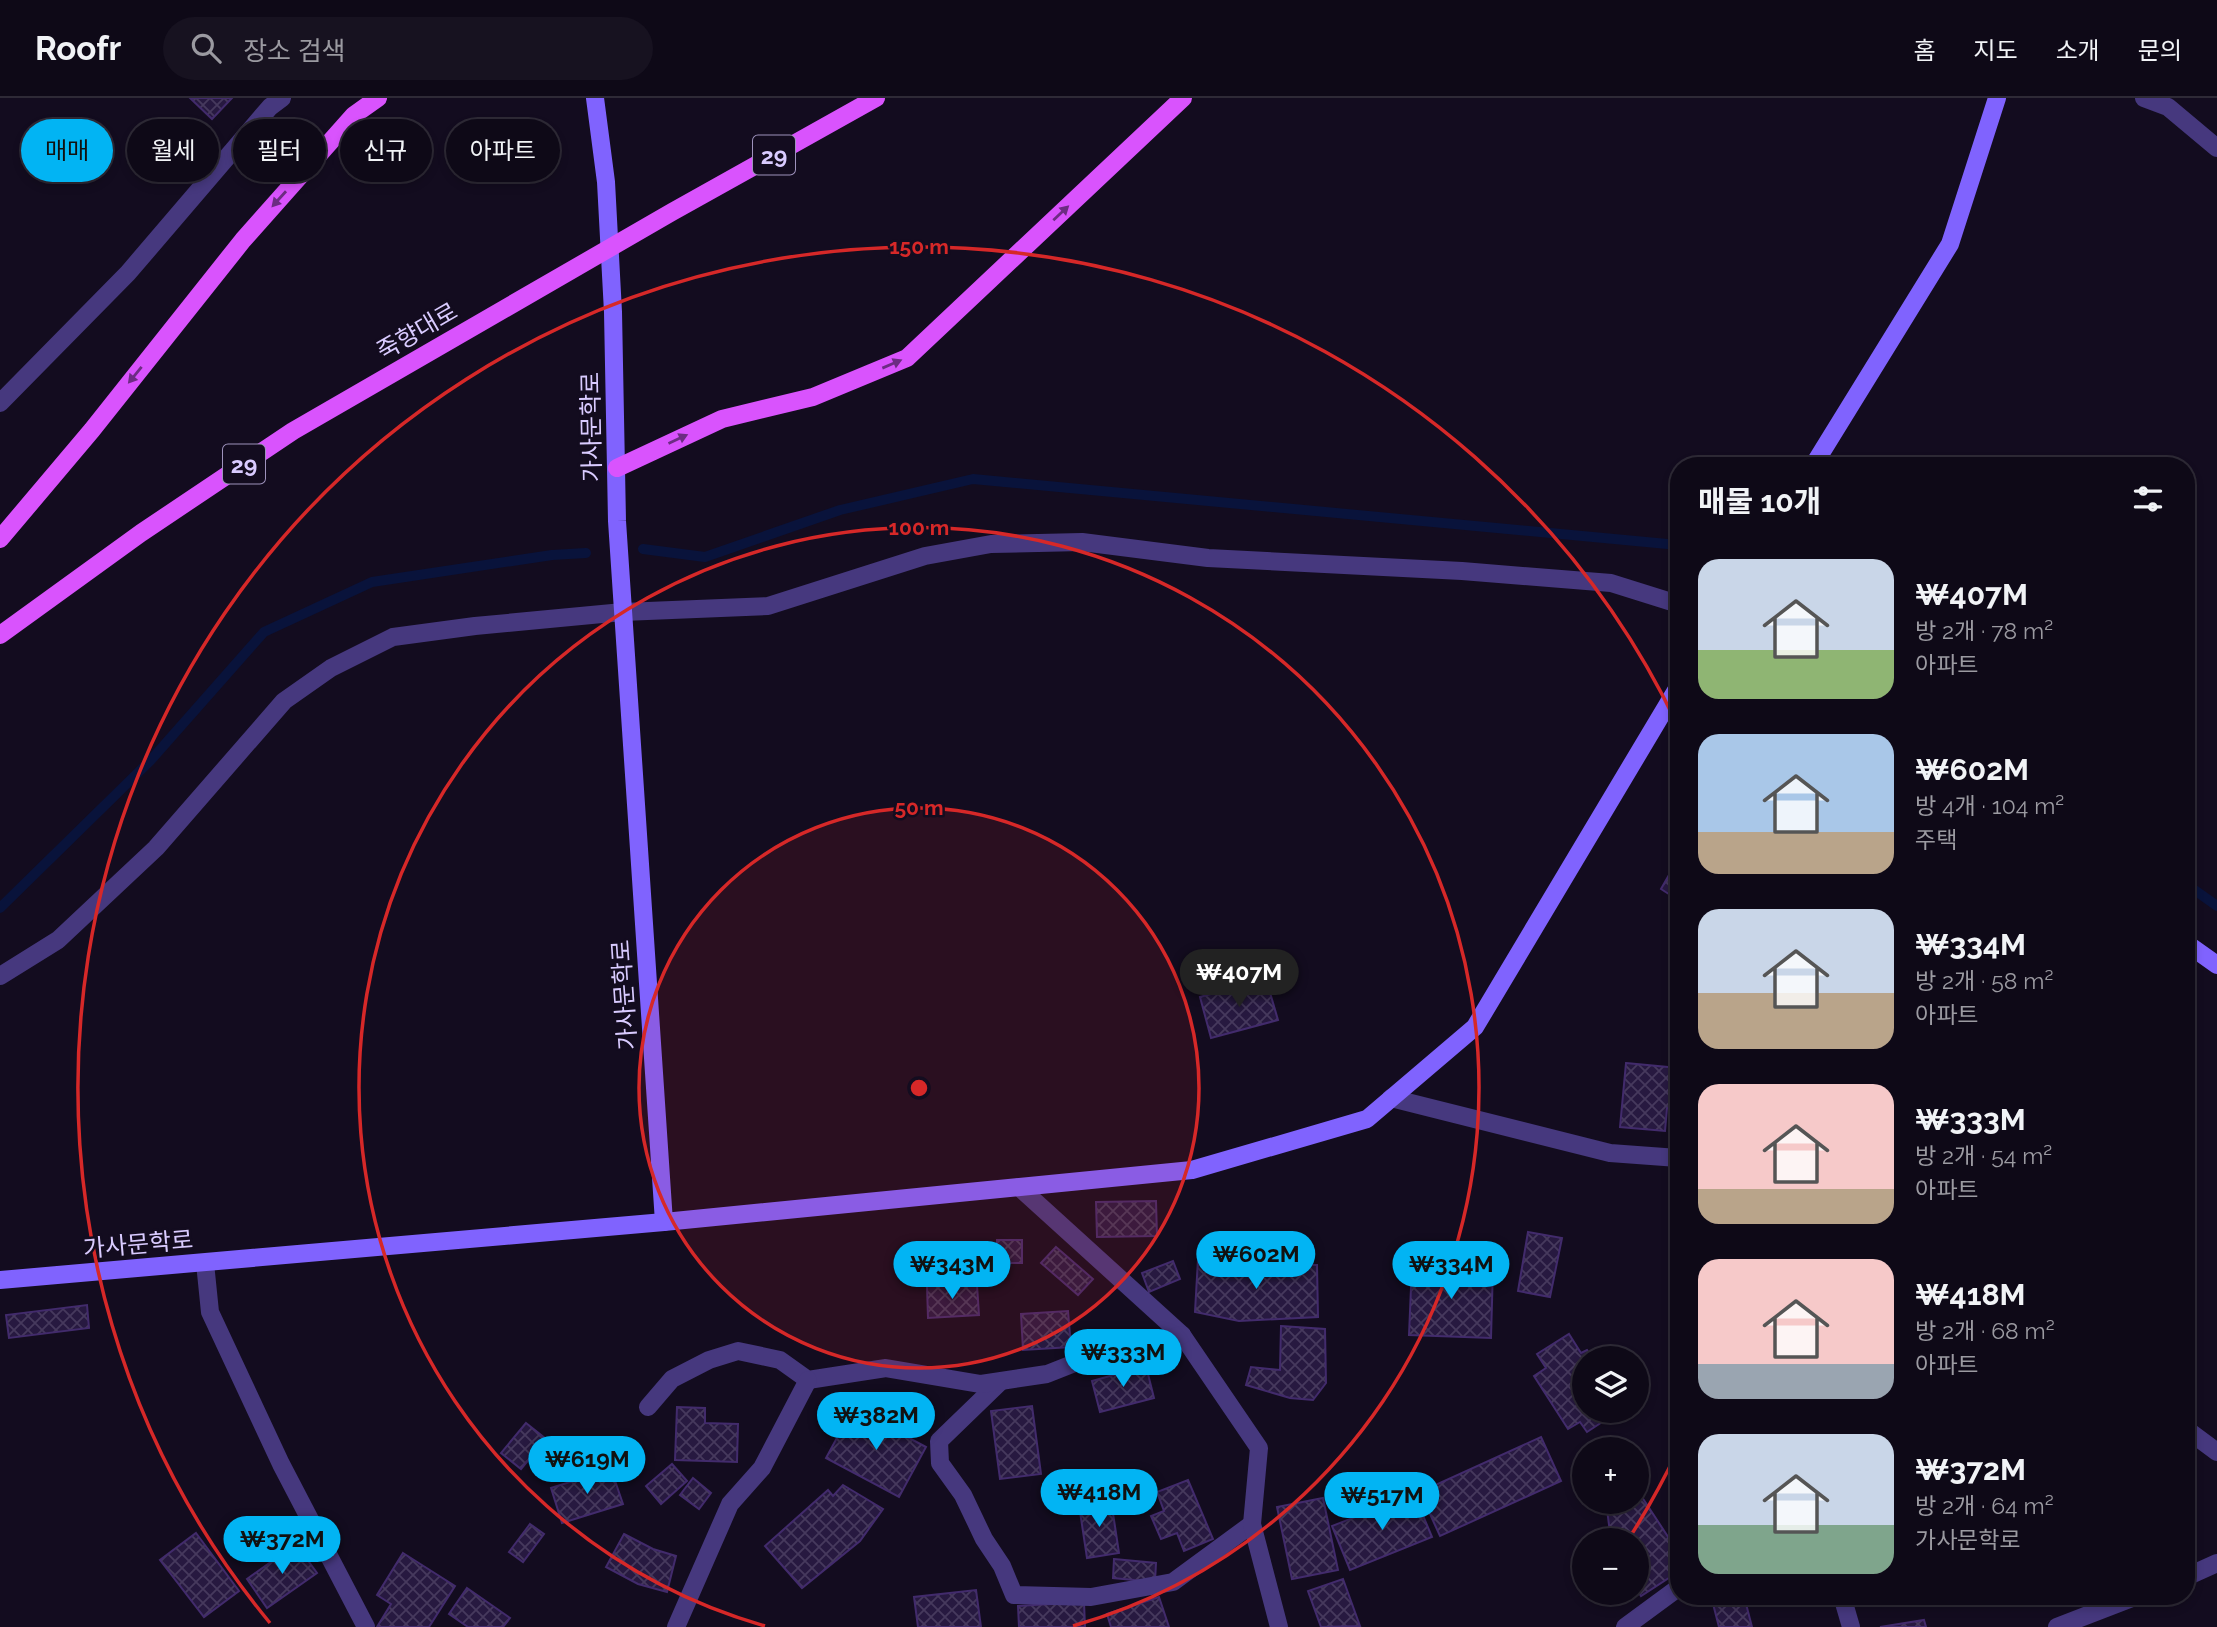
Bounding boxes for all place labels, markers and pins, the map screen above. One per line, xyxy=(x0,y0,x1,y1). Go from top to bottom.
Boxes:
pin: ₩407M xyxy=(1190,950,1288,1009)
centre of rings xyxy=(907,1076,931,1100)
pin: ₩602M xyxy=(1207,1232,1305,1291)
pin: ₩343M xyxy=(903,1242,1001,1301)
pin: ₩334M xyxy=(1402,1242,1500,1301)
pin: ₩333M xyxy=(1074,1330,1172,1389)
pin: ₩382M xyxy=(827,1392,925,1452)
pin: ₩619M xyxy=(538,1436,636,1496)
pin: ₩418M xyxy=(1050,1470,1148,1529)
pin: ₩517M xyxy=(1333,1472,1431,1532)
pin: ₩372M xyxy=(233,1516,331,1576)

